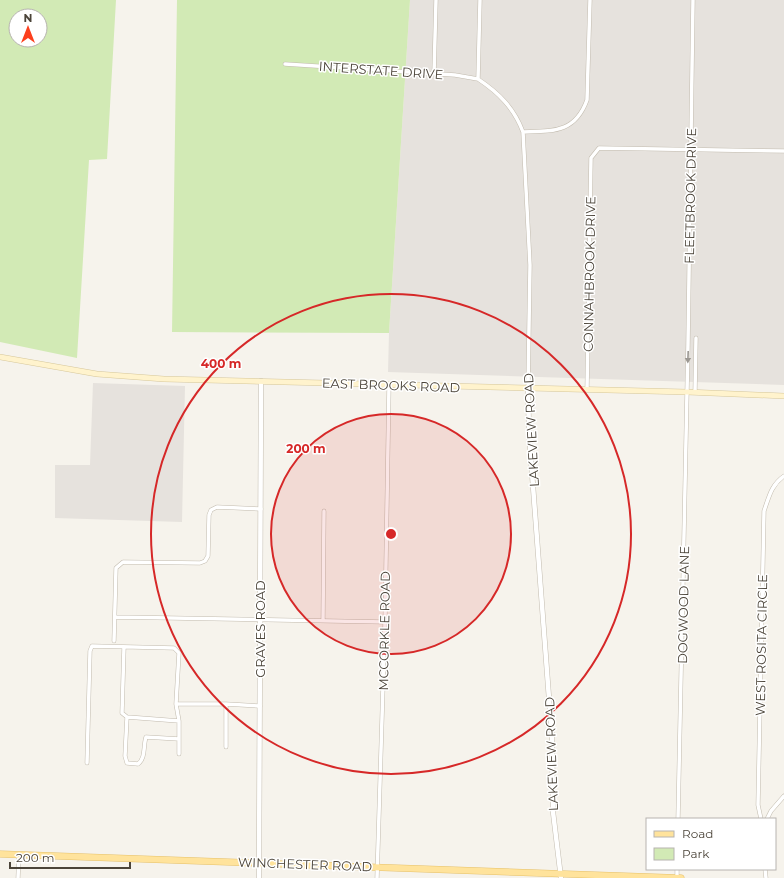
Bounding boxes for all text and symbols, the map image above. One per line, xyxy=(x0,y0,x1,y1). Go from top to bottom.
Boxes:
north arrow xyxy=(8,8,48,48)
text: N xyxy=(24,11,32,25)
street label: INTERSTATE DRIVE xyxy=(318,58,444,82)
street label: FLEETBROOK DRIVE xyxy=(681,128,699,264)
street label: CONNAHBROOK DRIVE xyxy=(580,196,598,352)
one-way arrow xyxy=(685,351,691,364)
text: 400 m xyxy=(201,356,241,371)
street label: LAKEVIEW ROAD xyxy=(520,372,542,487)
street label: EAST BROOKS ROAD xyxy=(322,375,461,395)
text: 200 m xyxy=(286,441,326,456)
centre of rings xyxy=(384,527,398,541)
street label: DOGWOOD LANE xyxy=(674,546,692,664)
street label: MCCORKLE ROAD xyxy=(375,571,393,691)
street label: WEST ROSITA CIRCLE xyxy=(752,574,770,716)
street label: GRAVES ROAD xyxy=(252,580,268,678)
street label: LAKEVIEW ROAD xyxy=(541,696,561,811)
legend xyxy=(646,818,776,870)
text: Road xyxy=(682,826,713,841)
scale bar xyxy=(10,844,130,870)
text: Park xyxy=(682,846,710,861)
text: 200 m xyxy=(16,850,55,865)
street label: WINCHESTER ROAD xyxy=(238,854,373,874)

